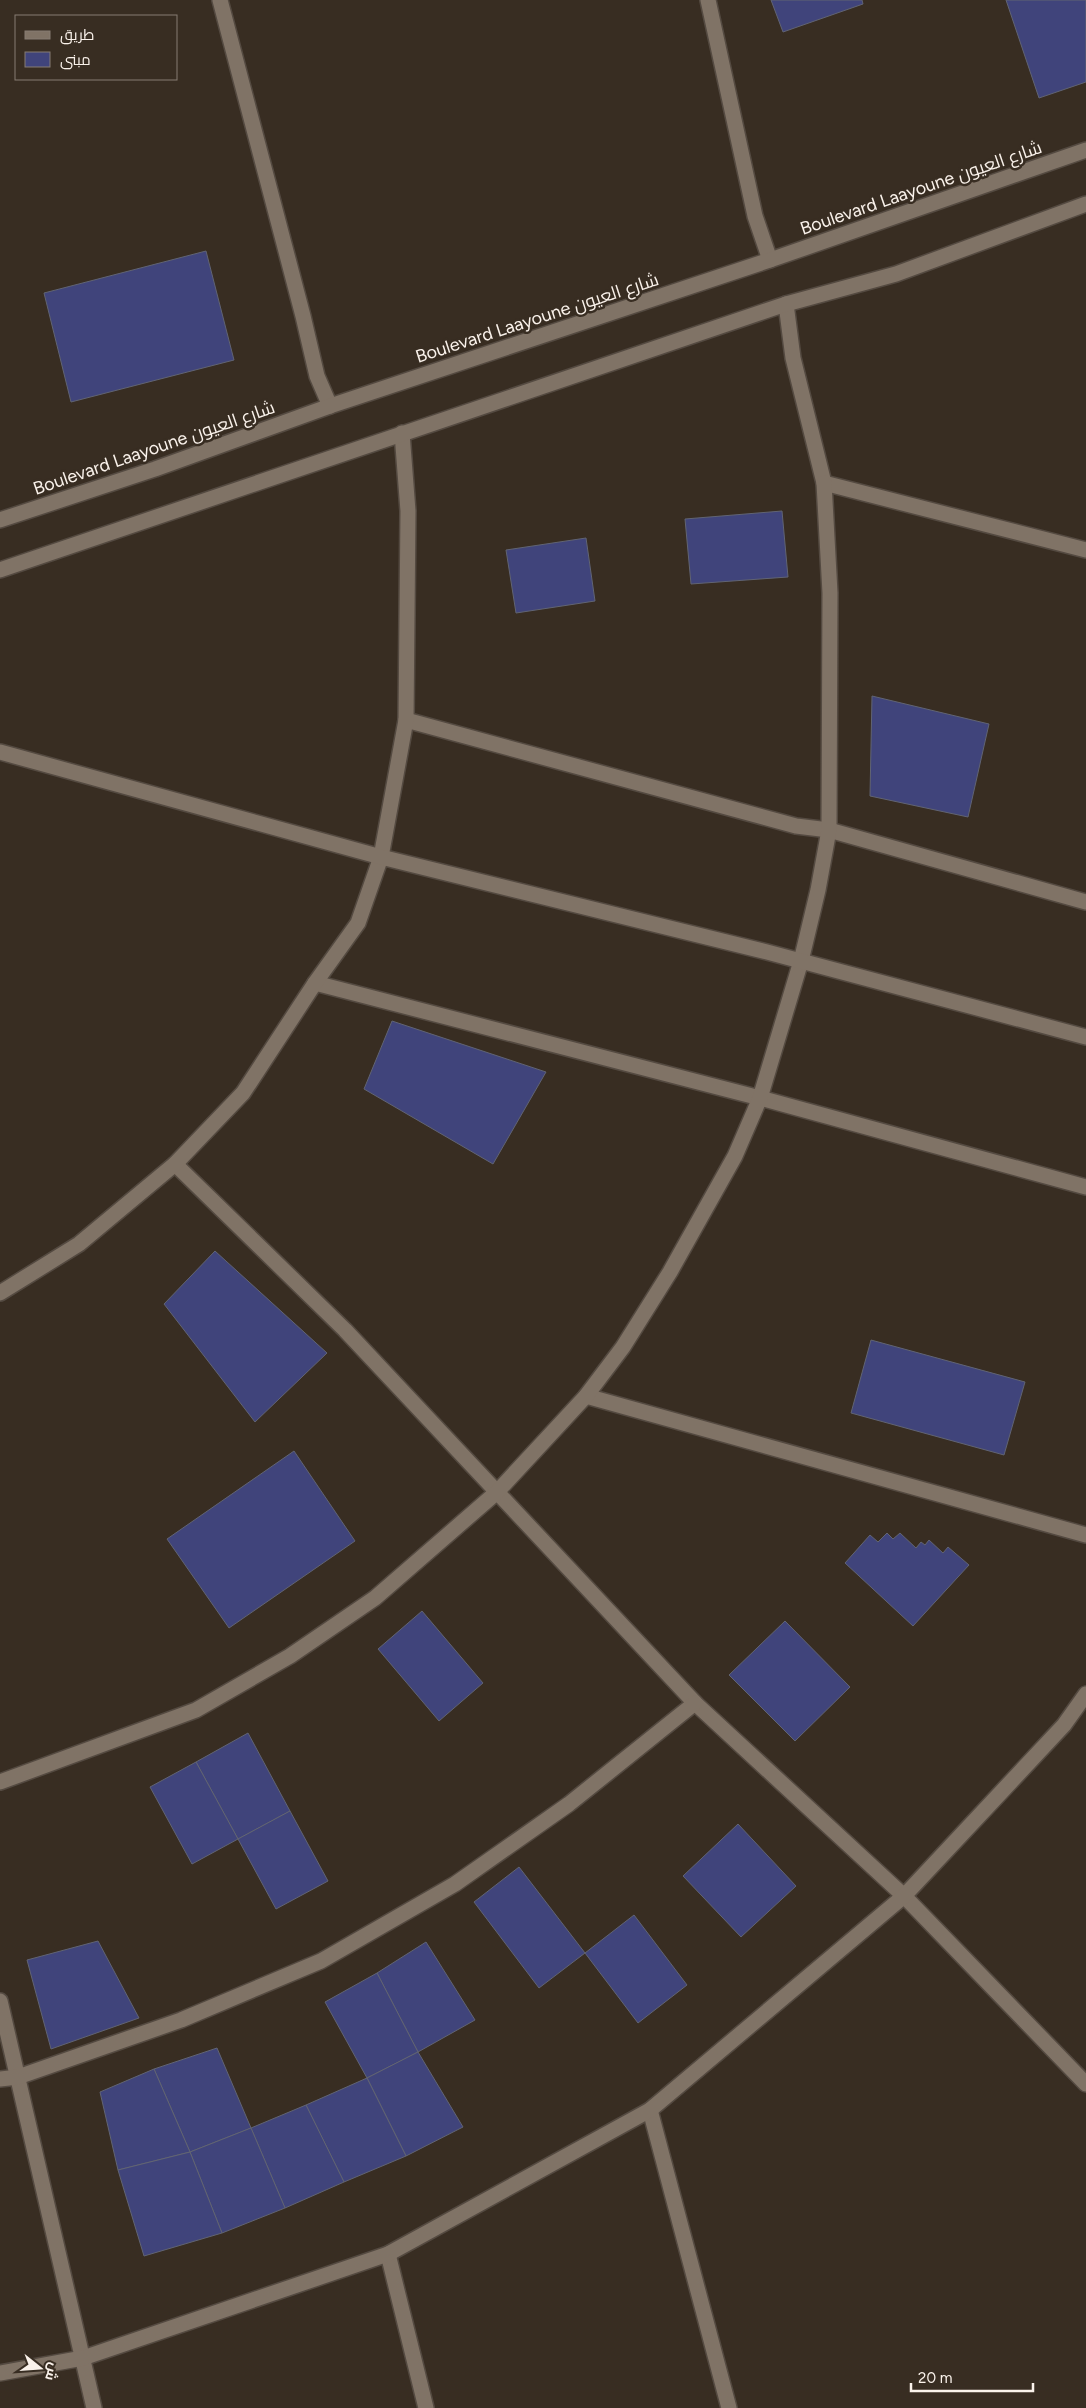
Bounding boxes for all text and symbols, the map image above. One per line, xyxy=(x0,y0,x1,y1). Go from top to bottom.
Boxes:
legend xyxy=(15,15,178,80)
text: طريق xyxy=(60,26,94,45)
text: مبنى xyxy=(60,51,91,70)
street label: Boulevard Laayoune شارع العيون xyxy=(797,136,1045,241)
street label: Boulevard Laayoune شارع العيون xyxy=(413,268,662,369)
street label: Boulevard Laayoune شارع العيون xyxy=(30,396,278,501)
north arrow xyxy=(15,2343,65,2393)
scale bar xyxy=(911,2360,1034,2392)
text: ش xyxy=(41,2361,63,2383)
text: 20 m xyxy=(918,2369,952,2387)

